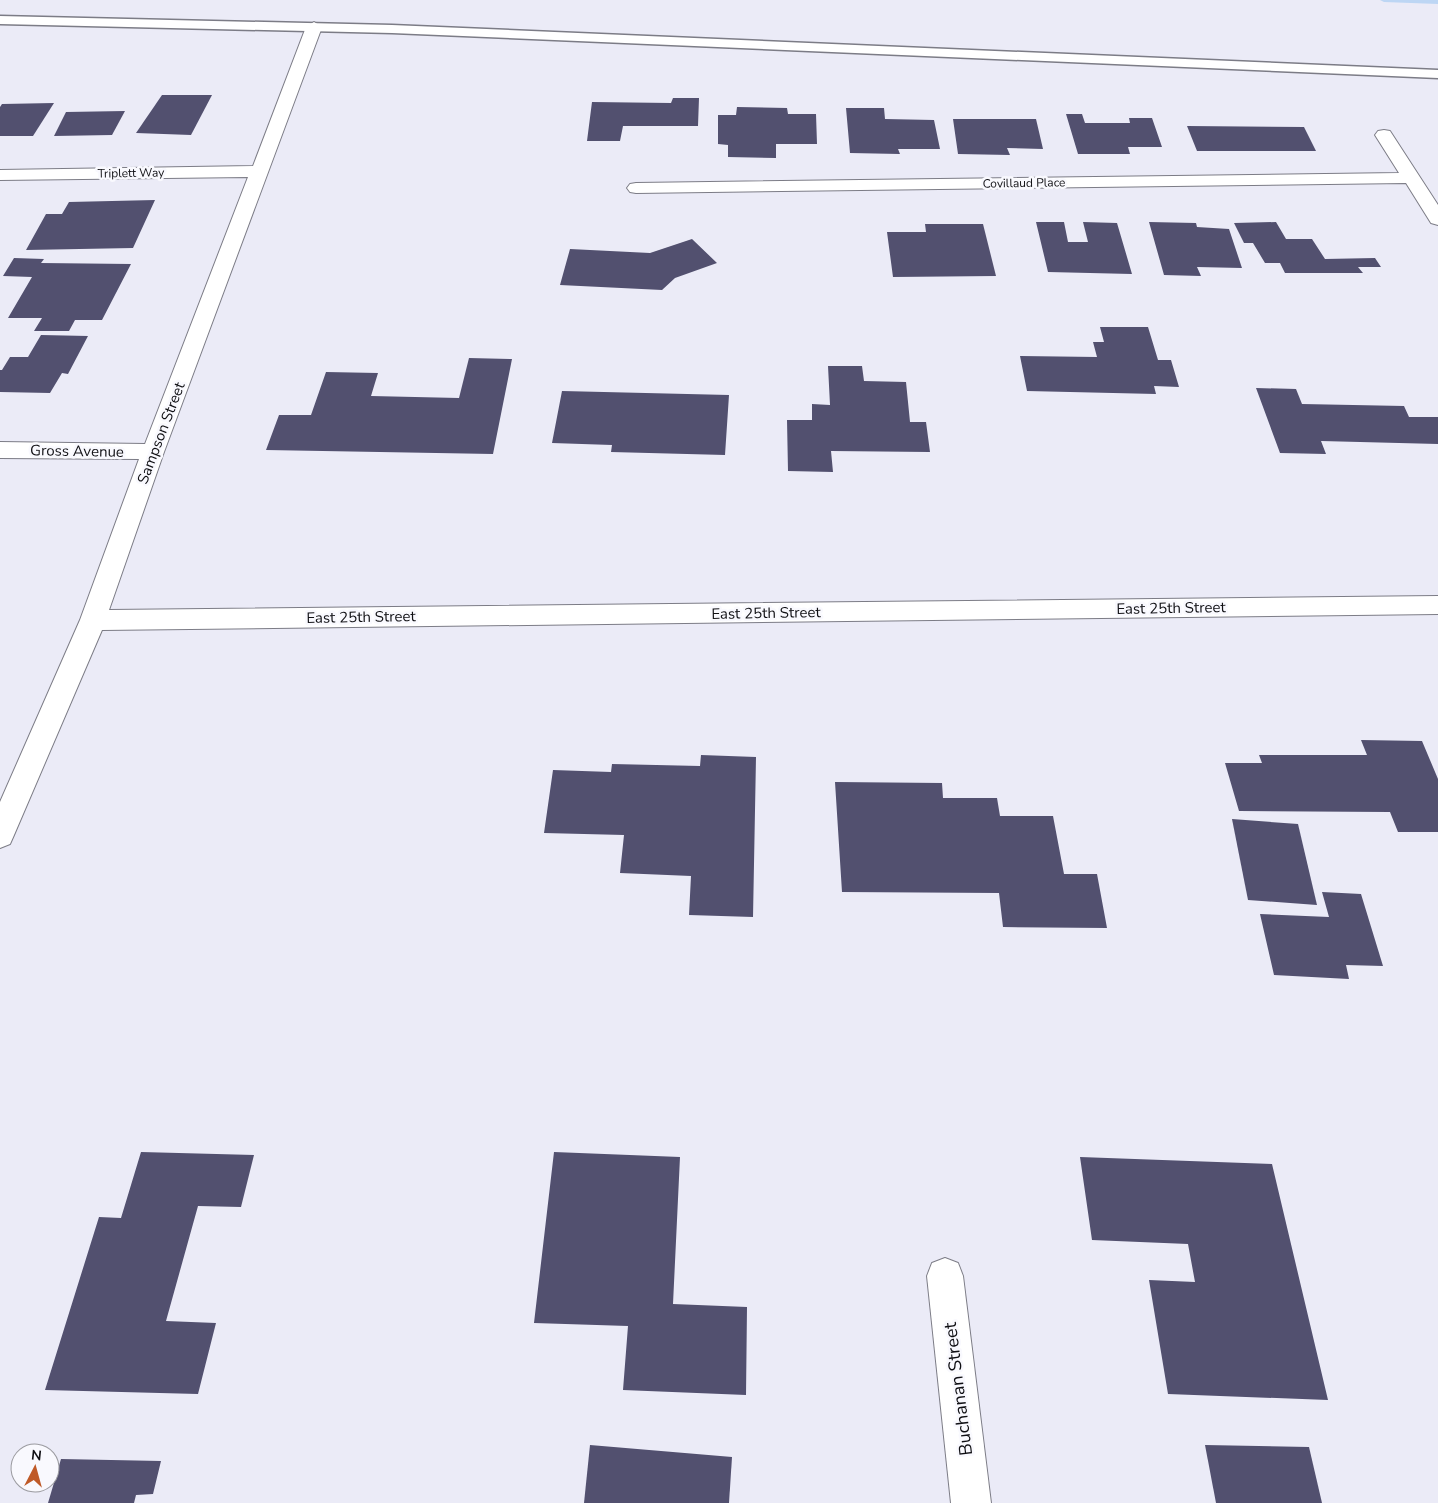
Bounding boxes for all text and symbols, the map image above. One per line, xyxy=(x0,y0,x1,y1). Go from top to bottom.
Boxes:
street label: Triplett Way xyxy=(98,164,165,182)
street label: Covillaud Place xyxy=(982,174,1066,192)
street label: Sampson Street xyxy=(132,378,190,487)
street label: Gross Avenue xyxy=(30,440,124,462)
street label: East 25th Street xyxy=(1116,597,1227,619)
street label: East 25th Street xyxy=(711,602,822,624)
street label: East 25th Street xyxy=(306,606,417,628)
street label: Buchanan Street xyxy=(938,1320,978,1457)
north arrow xyxy=(10,1443,60,1493)
text: N xyxy=(30,1446,43,1466)

